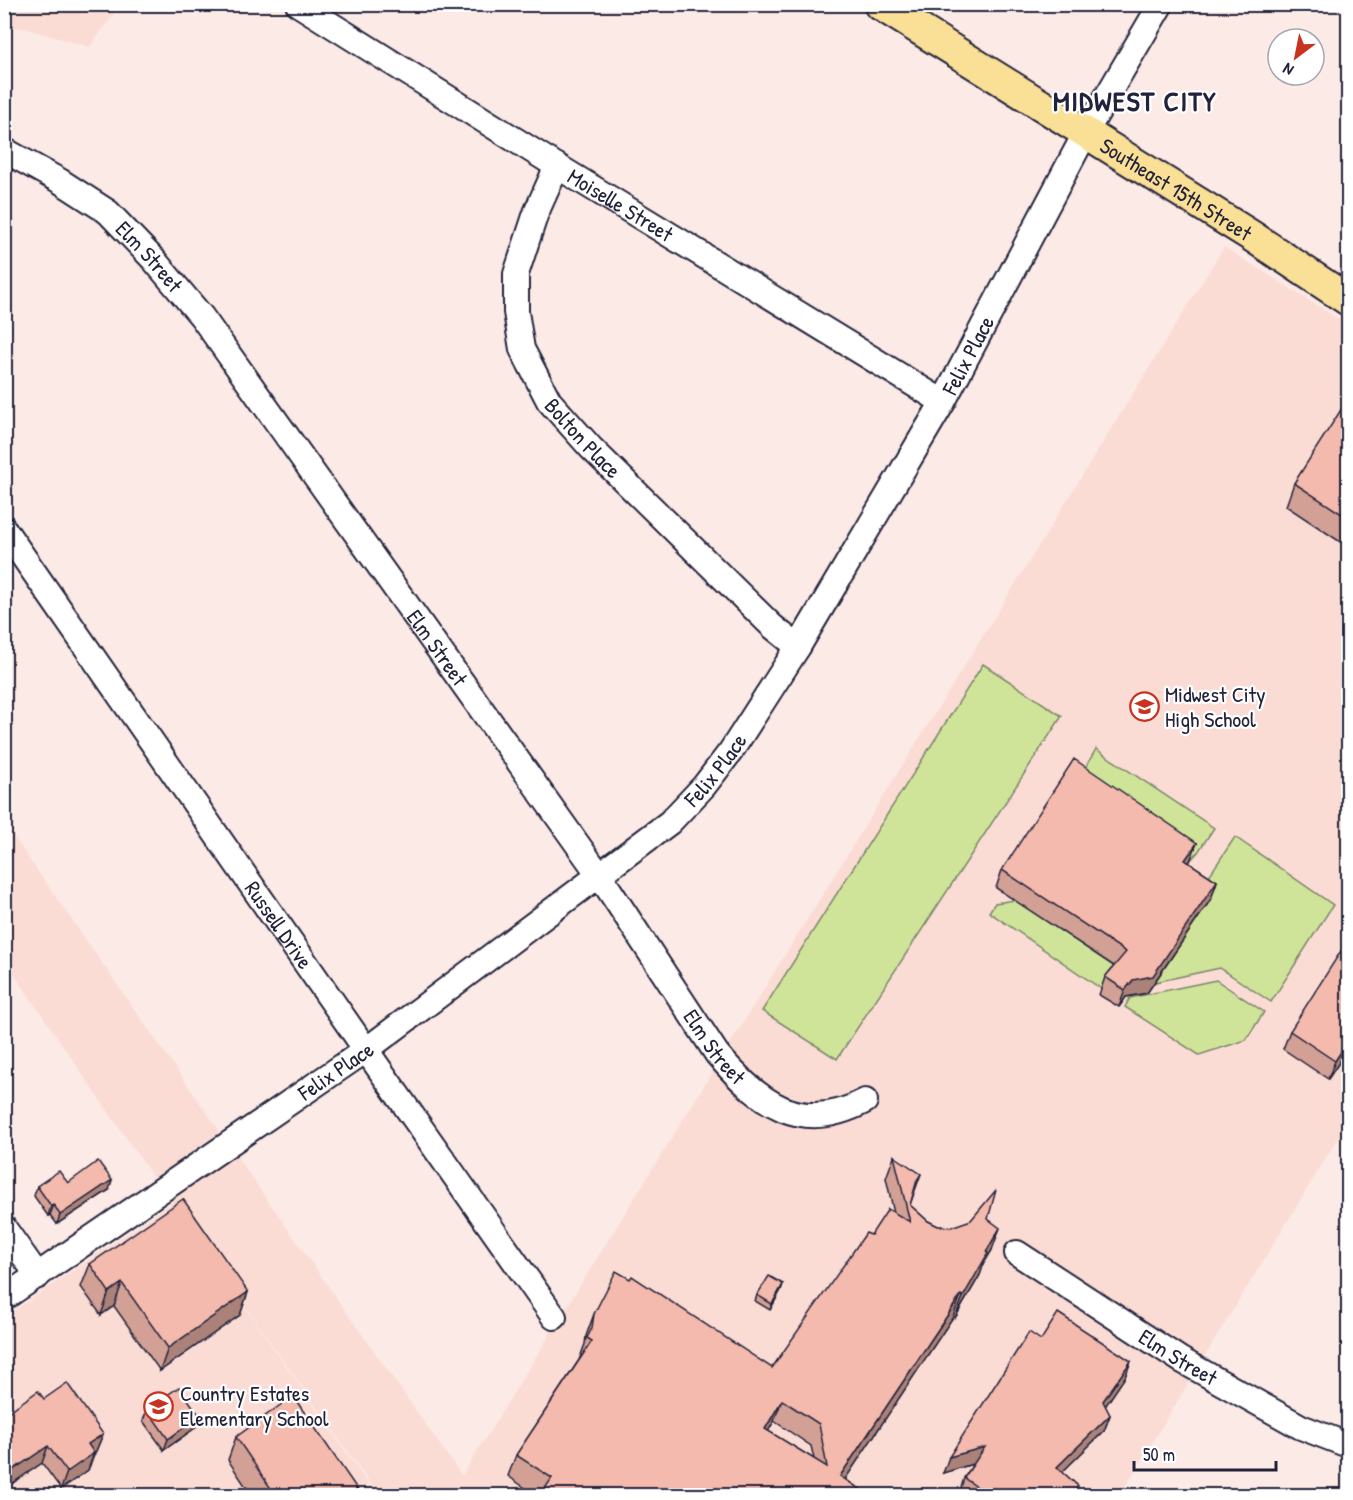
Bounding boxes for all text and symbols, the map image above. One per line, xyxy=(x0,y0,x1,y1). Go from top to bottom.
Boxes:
north arrow xyxy=(1266,27,1326,87)
text: N xyxy=(1278,58,1297,81)
district label: MIDWEST CITY xyxy=(1053,82,1217,120)
street label: Southeast 15th Street xyxy=(1094,130,1258,248)
street label: Moiselle Street xyxy=(562,161,679,249)
street label: Elm Street xyxy=(109,214,190,299)
street label: Felix Place xyxy=(934,310,1001,401)
street label: Bolton Place xyxy=(538,391,628,485)
street label: Elm Street xyxy=(400,604,475,692)
place label: Midwest City High School xyxy=(1165,679,1266,734)
school or university icon: Midwest City High School xyxy=(1128,691,1160,723)
street label: Felix Place xyxy=(677,728,754,814)
street label: Russell Drive xyxy=(238,875,320,975)
street label: Elm Street xyxy=(677,1003,753,1091)
street label: Felix Place xyxy=(291,1034,380,1108)
street label: Elm Street xyxy=(1133,1322,1223,1393)
place label: Country Estates Elementary School xyxy=(180,1378,329,1433)
school or university icon: Country Estates Elementary School xyxy=(143,1390,175,1422)
scale bar xyxy=(1134,1434,1276,1472)
text: 50 m xyxy=(1143,1442,1175,1467)

